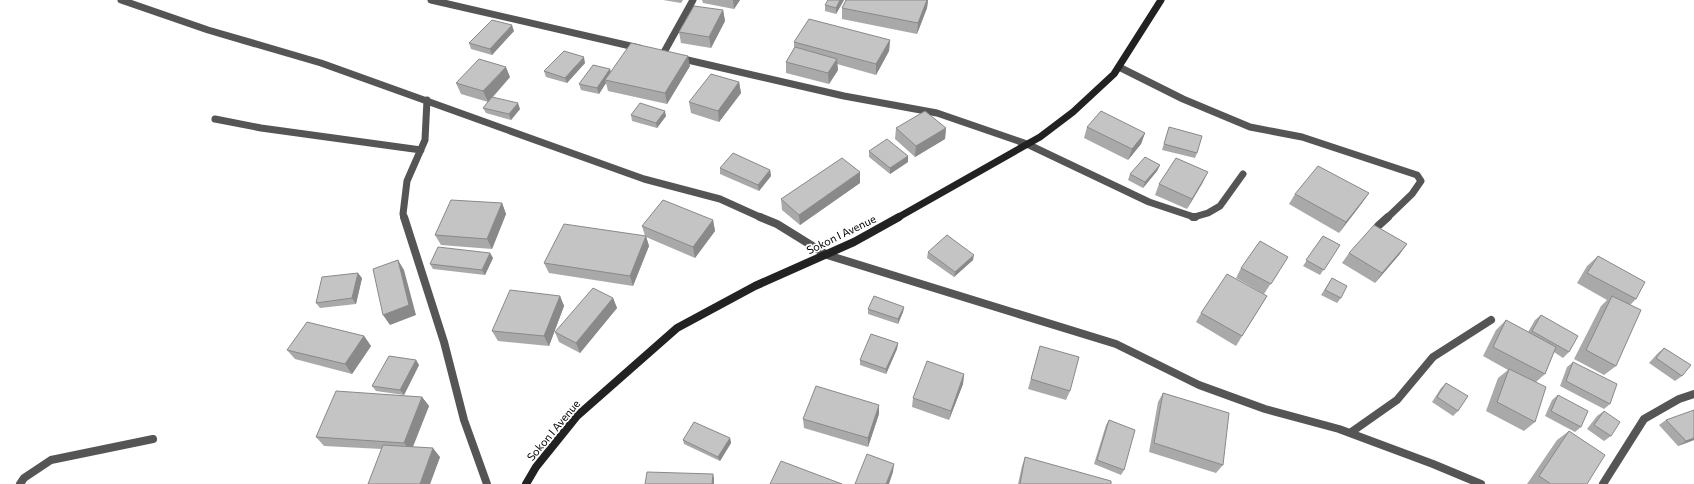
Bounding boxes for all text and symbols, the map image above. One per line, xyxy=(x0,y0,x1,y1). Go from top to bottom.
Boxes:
street label: Sokon I Avenue xyxy=(804,212,878,256)
street label: Sokon I Avenue xyxy=(524,397,582,463)

